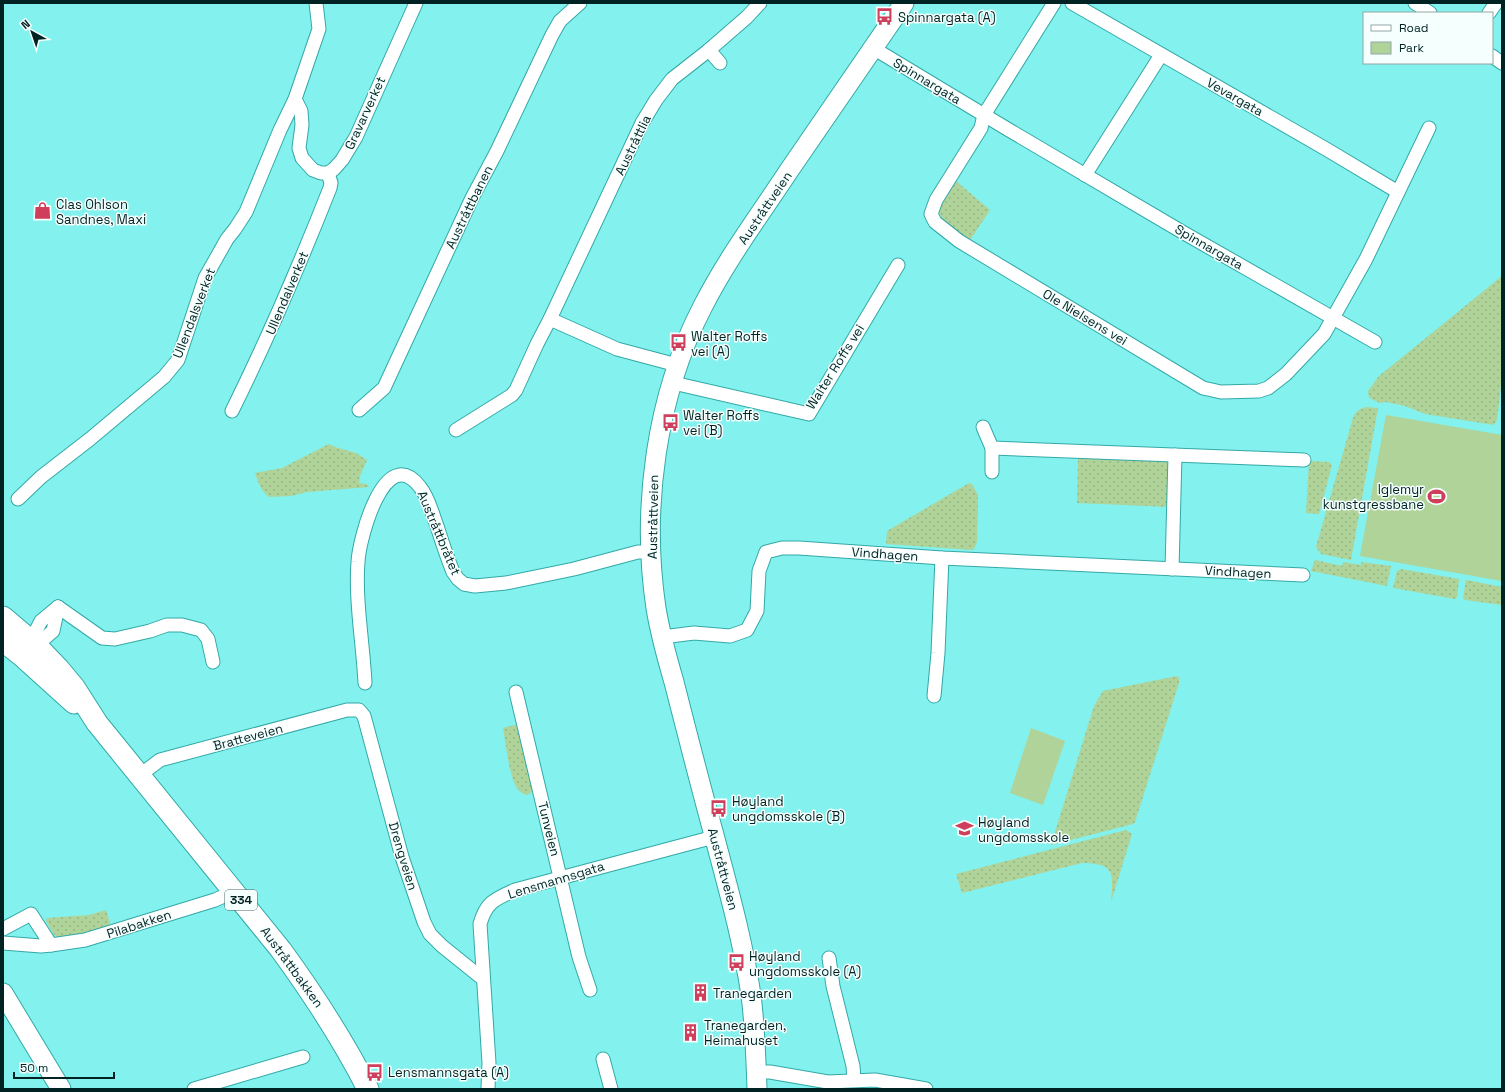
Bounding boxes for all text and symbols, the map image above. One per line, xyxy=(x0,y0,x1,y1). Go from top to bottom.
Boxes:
bus stop icon: Spinnargata (A) xyxy=(875,7,895,27)
place label: Spinnargata (A) xyxy=(898,9,996,26)
north arrow xyxy=(12,12,52,52)
legend xyxy=(1363,12,1493,64)
text: N xyxy=(18,17,33,32)
text: Road xyxy=(1399,20,1428,36)
text: Park xyxy=(1399,40,1424,56)
street label: Spinnargata xyxy=(890,54,965,108)
street label: Gravarverket xyxy=(341,74,389,152)
street label: Vevargata xyxy=(1204,74,1267,120)
street label: Austråttlia xyxy=(611,112,655,178)
street label: Austråttbanen xyxy=(441,163,497,251)
street label: Austråttveien xyxy=(734,168,796,248)
place label: Clas Ohlson Sandnes, Maxi xyxy=(56,196,146,228)
shop icon: Clas Ohlson Sandnes, Maxi xyxy=(33,201,53,221)
street label: Spinnargata xyxy=(1172,221,1247,274)
street label: Ullendalverket xyxy=(262,249,312,337)
street label: Ullendalsverket xyxy=(169,265,219,361)
street label: Ole Nielsens vei xyxy=(1039,285,1131,349)
street label: Walter Roffs vei xyxy=(802,321,868,413)
place label: Walter Roffs vei (A) xyxy=(691,328,767,360)
bus stop icon: Walter Roffs vei (A) xyxy=(668,333,688,353)
place label: Walter Roffs vei (B) xyxy=(683,407,759,439)
bus stop icon: Walter Roffs vei (B) xyxy=(660,412,680,432)
street label: Austråttveien xyxy=(644,475,662,559)
place label: Iglemyr kunstgressbane xyxy=(1323,481,1424,513)
sports icon: Iglemyr kunstgressbane xyxy=(1427,486,1447,506)
street label: Austråttbråtet xyxy=(414,488,464,578)
street label: Vindhagen xyxy=(851,543,919,565)
street label: Vindhagen xyxy=(1204,562,1272,582)
street label: Bratteveien xyxy=(211,720,285,754)
place label: Høyland ungdomsskole (B) xyxy=(732,793,845,825)
bus stop icon: Høyland ungdomsskole (B) xyxy=(709,798,729,818)
street label: Tunveien xyxy=(534,800,564,858)
place label: Høyland ungdomsskole xyxy=(978,814,1069,846)
school or university icon: Høyland ungdomsskole xyxy=(955,819,975,839)
street label: Drengveien xyxy=(385,820,421,892)
street label: Austråttveien xyxy=(704,826,742,912)
street label: Lensmannsgata xyxy=(506,857,607,903)
road number: 334 xyxy=(225,890,257,910)
street label: Pilabakken xyxy=(105,906,173,942)
street label: Austråttbakken xyxy=(257,923,327,1011)
place label: Høyland ungdomsskole (A) xyxy=(749,948,861,980)
bus stop icon: Høyland ungdomsskole (A) xyxy=(726,953,746,973)
building icon: Tranegarden xyxy=(690,983,710,1003)
place label: Tranegarden xyxy=(713,985,792,1002)
place label: Tranegarden, Heimahuset xyxy=(704,1017,786,1049)
building icon: Tranegarden, Heimahuset xyxy=(681,1022,701,1042)
scale bar xyxy=(14,1054,114,1080)
text: 50 m xyxy=(20,1060,48,1076)
bus stop icon: Lensmannsgata (A) xyxy=(365,1062,385,1082)
place label: Lensmannsgata (A) xyxy=(388,1064,509,1081)

